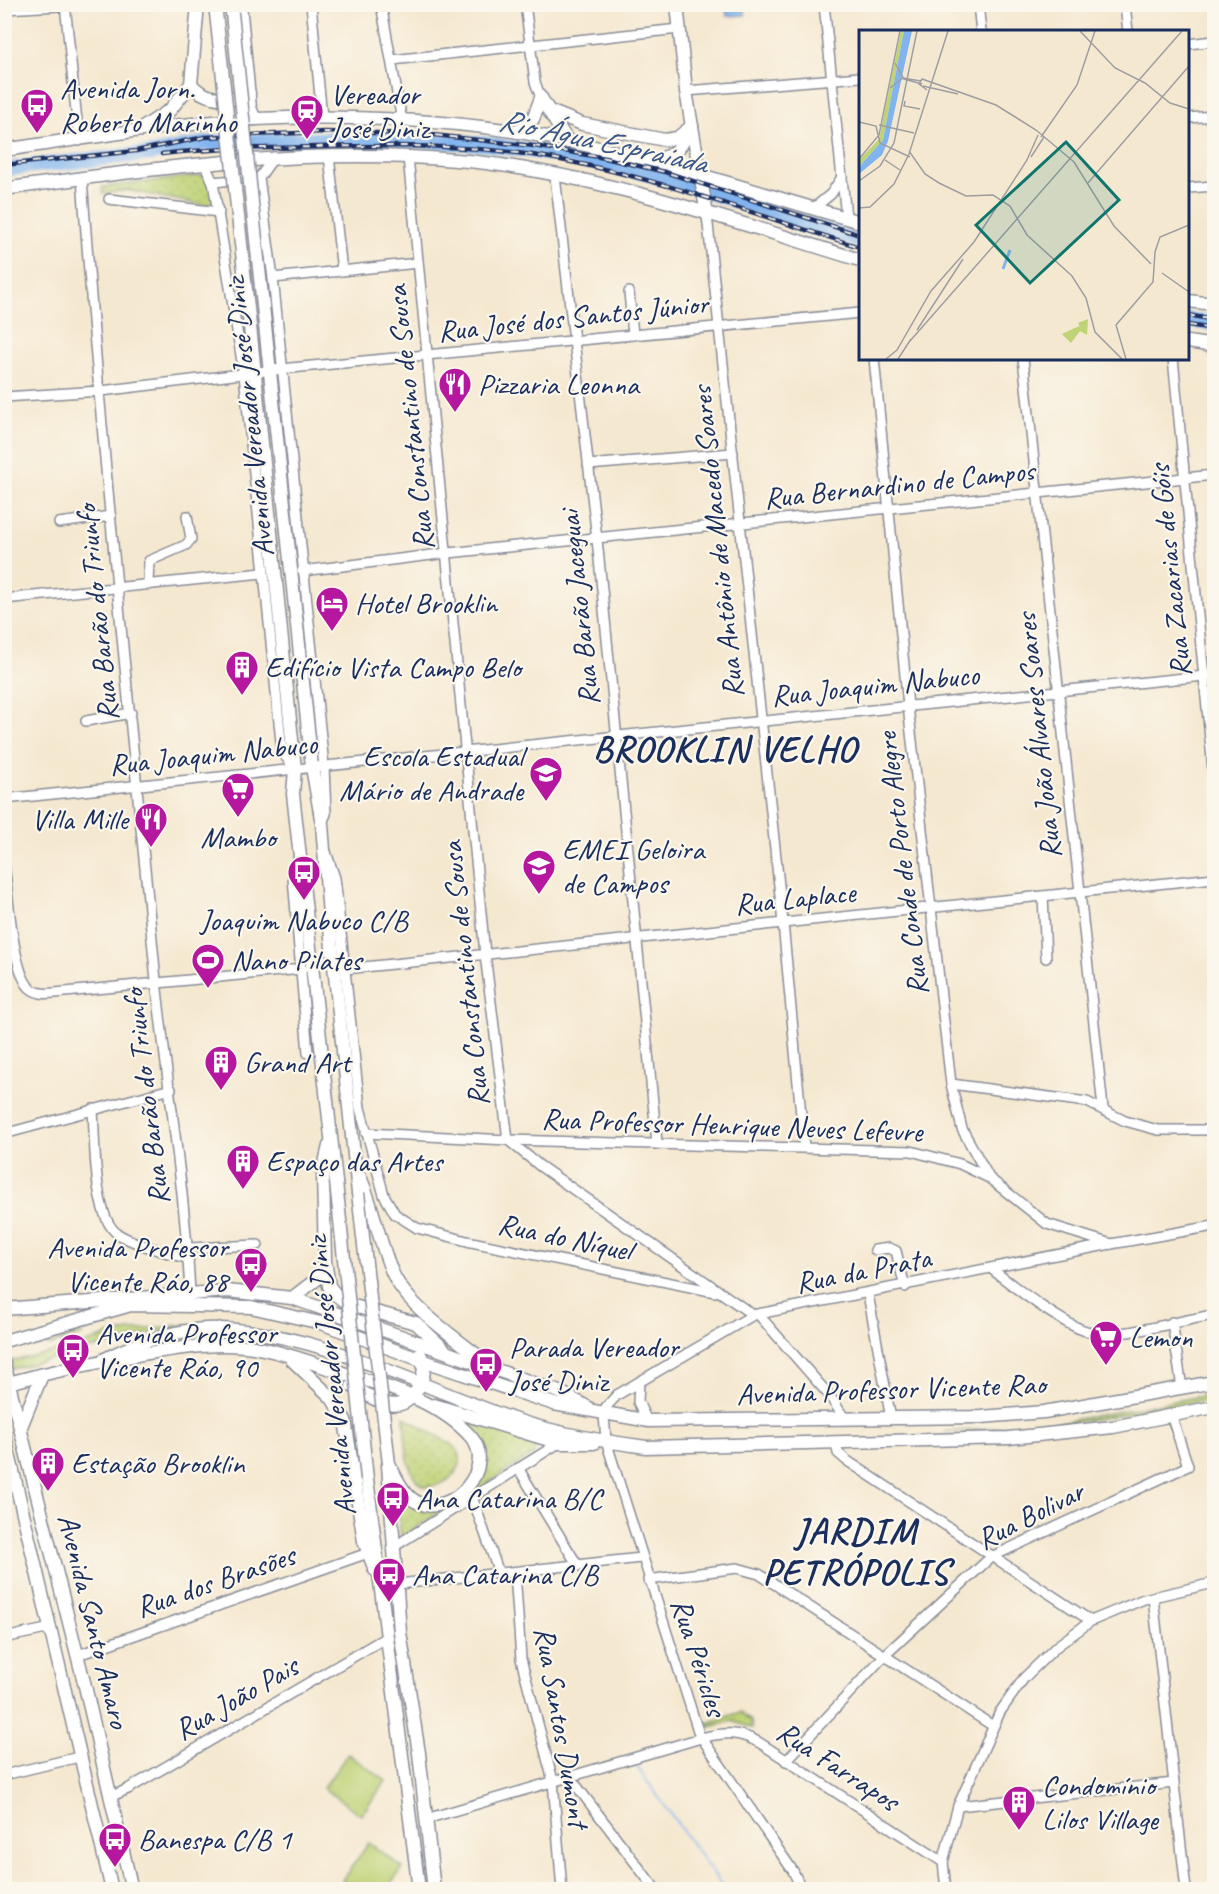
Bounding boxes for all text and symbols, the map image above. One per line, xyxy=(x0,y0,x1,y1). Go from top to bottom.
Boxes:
inset map xyxy=(859,30,1189,360)
place label: Avenida Jorn. Roberto Marinho xyxy=(60,69,238,141)
place label: Vereador José Diniz xyxy=(328,75,431,147)
bus stop icon: Avenida Jorn. Roberto Marinho xyxy=(19,87,55,134)
station icon: Vereador José Diniz xyxy=(289,93,325,140)
water label: Rio Água Espraiada xyxy=(495,99,714,184)
street label: Avenida Vereador José Diniz xyxy=(215,273,283,559)
street label: Rua Constantino de Sousa xyxy=(377,282,443,552)
street label: Rua José dos Santos Júnior xyxy=(436,284,712,350)
place label: Pizzaria Leonna xyxy=(478,365,641,403)
restaurant icon: Pizzaria Leonna xyxy=(437,366,473,413)
street label: Rua Antônio de Macedo Soares xyxy=(681,382,752,700)
street label: Rua Bernardino de Campos xyxy=(762,451,1039,517)
street label: Rua Zacarias de Góis xyxy=(1140,460,1200,679)
street label: Rua Barão do Triunfo xyxy=(66,500,127,723)
street label: Rua Barão Jaceguai xyxy=(550,505,608,707)
place label: Hotel Brooklin xyxy=(355,584,498,622)
hotel icon: Hotel Brooklin xyxy=(314,585,350,632)
street label: Rua João Álvares Soares xyxy=(1006,609,1070,861)
place label: Edifício Vista Campo Belo xyxy=(265,648,524,686)
building icon: Edifício Vista Campo Belo xyxy=(224,649,260,696)
street label: Rua Joaquim Nabuco xyxy=(769,655,982,715)
street label: Rua Joaquim Nabuco xyxy=(107,724,320,784)
district label: BROOKLIN VELHO xyxy=(593,726,860,772)
street label: Rua Conde de Porto Alegre xyxy=(867,728,937,998)
place label: Escola Estadual Mário de Andrade xyxy=(339,737,528,809)
school or university icon: Escola Estadual Mário de Andrade xyxy=(528,755,564,802)
supermarket icon: Mambo xyxy=(220,771,256,818)
place label: Villa Mille xyxy=(31,800,130,838)
restaurant icon: Villa Mille xyxy=(133,801,169,848)
place label: Mambo xyxy=(200,818,279,856)
place label: EMEI Geloira de Campos xyxy=(562,830,706,902)
street label: Rua Constantino de Sousa xyxy=(432,838,498,1108)
school or university icon: EMEI Geloira de Campos xyxy=(521,848,557,895)
bus stop icon: Joaquim Nabuco C/B xyxy=(286,854,322,901)
street label: Rua Laplace xyxy=(733,873,859,923)
place label: Joaquim Nabuco C/B xyxy=(198,901,410,939)
place label: Nano Pilates xyxy=(231,941,364,979)
sports icon: Nano Pilates xyxy=(190,942,226,989)
street label: Rua Barão do Triunfo xyxy=(113,983,178,1207)
place label: Grand Art xyxy=(244,1043,353,1081)
building icon: Grand Art xyxy=(203,1044,239,1091)
street label: Rua Professor Henrique Neves Lefevre xyxy=(541,1099,925,1151)
place label: Espaço das Artes xyxy=(266,1142,445,1180)
building icon: Espaço das Artes xyxy=(225,1143,261,1190)
street label: Rua do Níquel xyxy=(495,1204,640,1271)
place label: Avenida Professor Vicente Ráo, 88 xyxy=(47,1228,230,1300)
street label: Avenida Vereador José Diniz xyxy=(297,1232,365,1518)
street label: Rua da Prata xyxy=(792,1238,936,1302)
bus stop icon: Avenida Professor Vicente Ráo, 88 xyxy=(233,1246,269,1293)
place label: Avenida Professor Vicente Ráo, 90 xyxy=(96,1314,279,1386)
place label: Lemon xyxy=(1129,1318,1193,1356)
supermarket icon: Lemon xyxy=(1088,1319,1124,1366)
place label: Parada Vereador José Diniz xyxy=(507,1328,681,1400)
bus stop icon: Avenida Professor Vicente Ráo, 90 xyxy=(55,1332,91,1379)
bus stop icon: Parada Vereador José Diniz xyxy=(468,1346,504,1393)
street label: Avenida Professor Vicente Rao xyxy=(736,1364,1050,1413)
place label: Estação Brooklin xyxy=(71,1444,246,1482)
building icon: Estação Brooklin xyxy=(30,1445,66,1492)
street label: Rua Bolivar xyxy=(970,1471,1092,1558)
place label: Ana Catarina B/C xyxy=(416,1479,605,1517)
bus stop icon: Ana Catarina B/C xyxy=(375,1480,411,1527)
district label: JARDIM PETRÓPOLIS xyxy=(763,1508,956,1595)
street label: Avenida Santo Amaro xyxy=(49,1510,139,1733)
street label: Rua dos Brasões xyxy=(130,1535,302,1626)
place label: Ana Catarina C/B xyxy=(412,1555,600,1593)
bus stop icon: Ana Catarina C/B xyxy=(371,1556,407,1603)
street label: Rua Péricles xyxy=(662,1593,737,1723)
street label: Rua Santos Dumont xyxy=(526,1624,599,1834)
street label: Rua João Pais xyxy=(167,1646,307,1749)
street label: Rua Farrapos xyxy=(770,1713,908,1821)
place label: Condomínio Lilos Village xyxy=(1042,1766,1160,1838)
building icon: Condomínio Lilos Village xyxy=(1001,1784,1037,1831)
place label: Banespa C/B 1 xyxy=(138,1820,293,1858)
bus stop icon: Banespa C/B 1 xyxy=(97,1821,133,1868)

